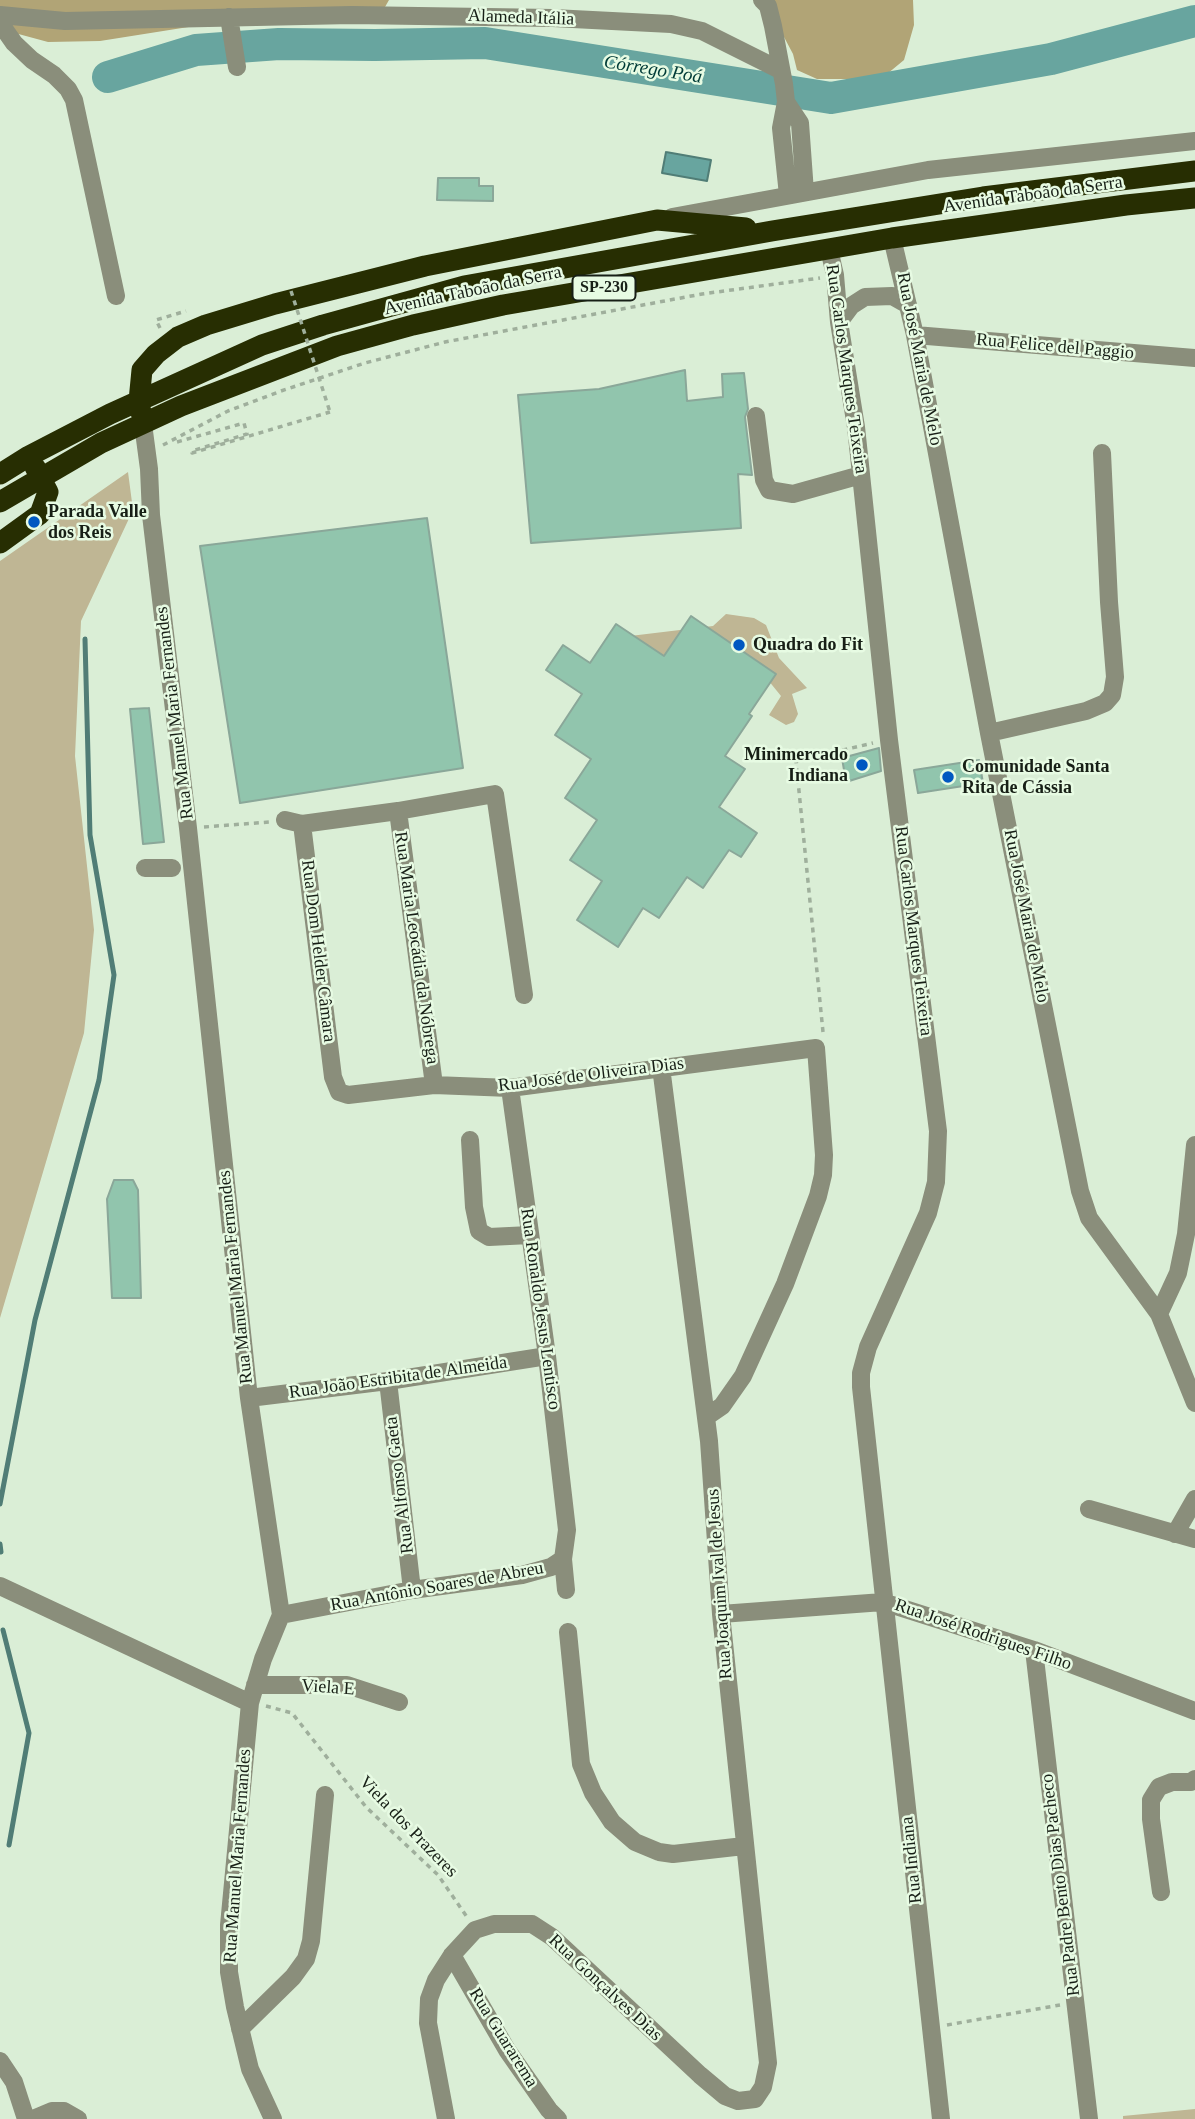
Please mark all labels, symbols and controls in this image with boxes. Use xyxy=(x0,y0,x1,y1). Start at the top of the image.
street label: Alameda Itália xyxy=(467,5,575,31)
water label: Córrego Poá xyxy=(602,51,704,89)
street label: Avenida Taboão da Serra xyxy=(942,172,1124,218)
street label: Avenida Taboão da Serra xyxy=(382,262,564,320)
street label: Rua Carlos Marques Teixeira xyxy=(821,263,871,475)
street label: Rua José Maria de Melo xyxy=(892,271,946,447)
road number: SP-230 xyxy=(572,276,636,300)
street label: Rua Felice del Paggio xyxy=(975,329,1135,365)
place label: Parada Valle dos Reis xyxy=(48,501,147,544)
marker: Parada Valle dos Reis xyxy=(26,514,42,530)
street label: Rua Manuel Maria Fernandes xyxy=(151,605,199,821)
place label: Quadra do Fit xyxy=(753,634,863,656)
marker: Quadra do Fit xyxy=(731,637,747,653)
place label: Minimercado Indiana xyxy=(744,744,848,786)
place label: Comunidade Santa Rita de Cássia xyxy=(962,756,1110,798)
marker: Minimercado Indiana xyxy=(854,757,870,773)
marker: Comunidade Santa Rita de Cássia xyxy=(940,769,956,785)
street label: Rua Carlos Marques Teixeira xyxy=(889,825,937,1037)
street label: Rua José Maria de Melo xyxy=(999,828,1053,1004)
street label: Rua Maria Leocádia da Nóbrega xyxy=(389,830,443,1066)
street label: Rua Dom Helder Câmara xyxy=(296,859,340,1043)
street label: Rua José de Oliveira Dias xyxy=(497,1053,685,1097)
street label: Rua Manuel Maria Fernandes xyxy=(214,1169,258,1385)
street label: Rua Ronaldo Jesus Lentisco xyxy=(515,1207,565,1411)
street label: Rua João Estribita de Almeida xyxy=(288,1352,508,1404)
street label: Rua Alfonso Gaeta xyxy=(381,1415,419,1555)
street label: Rua Joaquim Ival de Jesus xyxy=(703,1488,737,1680)
street label: Rua Antônio Soares de Abreu xyxy=(329,1558,545,1616)
street label: Rua José Rodrigues Filho xyxy=(892,1595,1074,1675)
street label: Viela E xyxy=(301,1675,355,1701)
street label: Rua Manuel Maria Fernandes xyxy=(220,1748,256,1964)
street label: Viela dos Prazeres xyxy=(354,1772,462,1882)
street label: Rua Padre Bento Dias Pacheco xyxy=(1037,1773,1085,1997)
street label: Rua Indiana xyxy=(897,1815,927,1905)
street label: Rua Gonçalves Dias xyxy=(544,1930,666,2046)
street label: Rua Guararema xyxy=(464,1984,542,2092)

